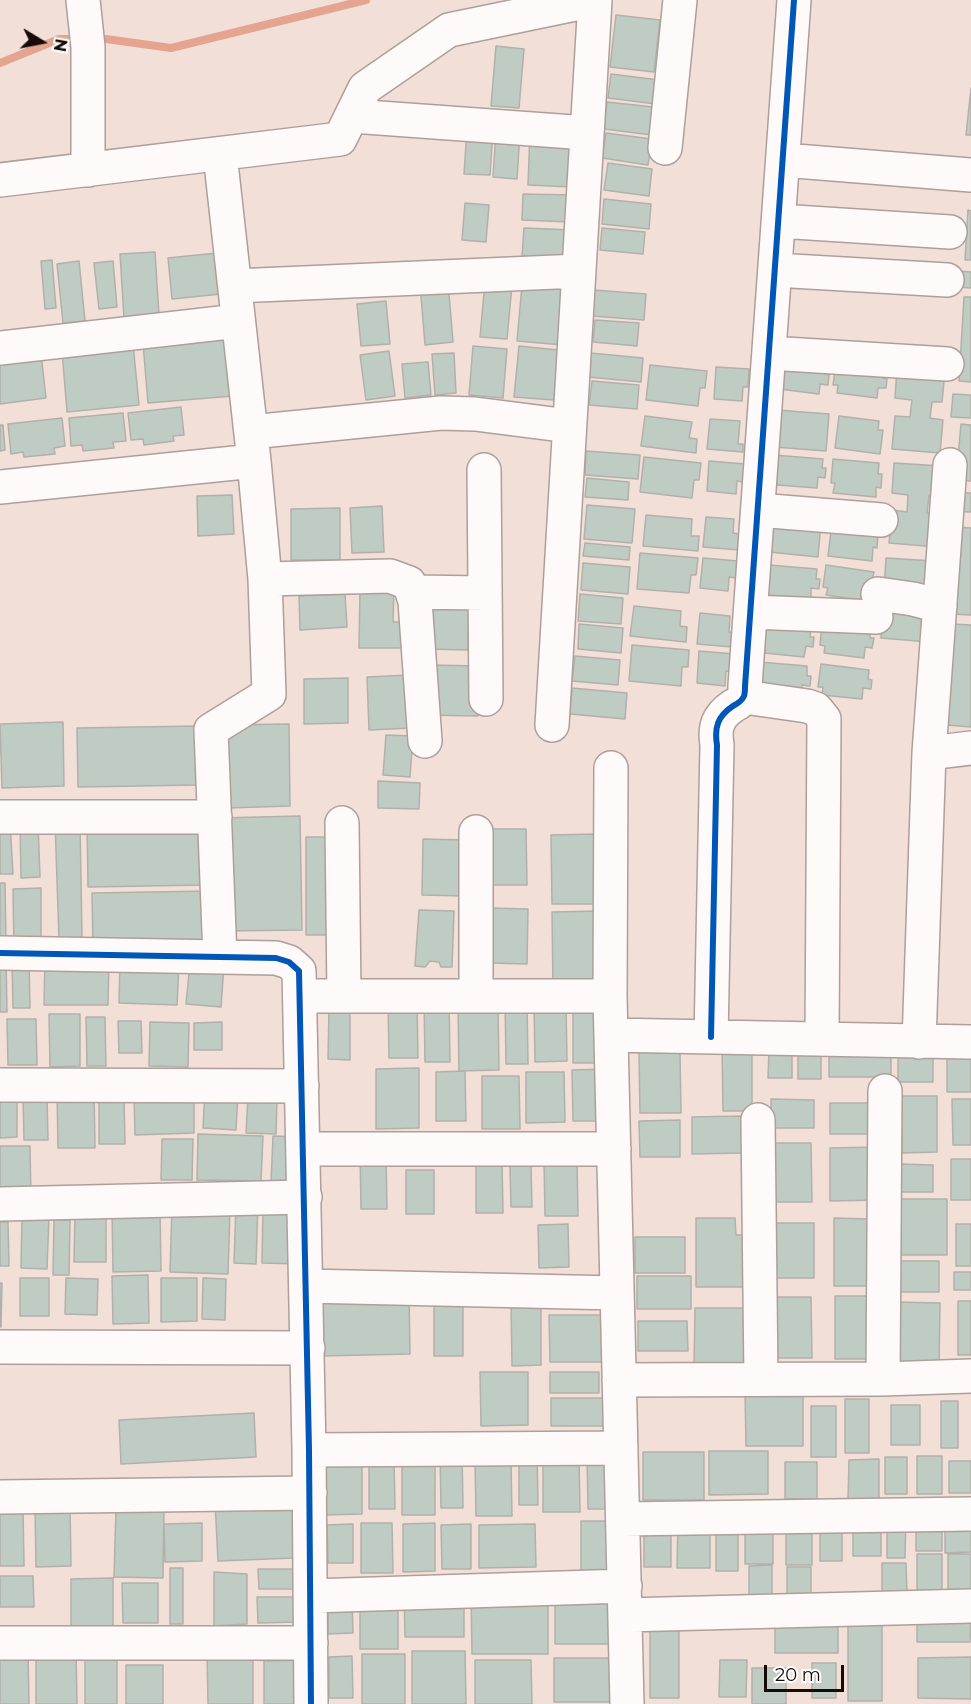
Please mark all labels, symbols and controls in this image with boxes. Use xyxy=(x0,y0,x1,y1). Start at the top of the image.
north arrow xyxy=(12,12,72,72)
text: N xyxy=(50,37,71,53)
scale bar xyxy=(767,1653,846,1691)
text: 20 m xyxy=(775,1664,821,1686)

